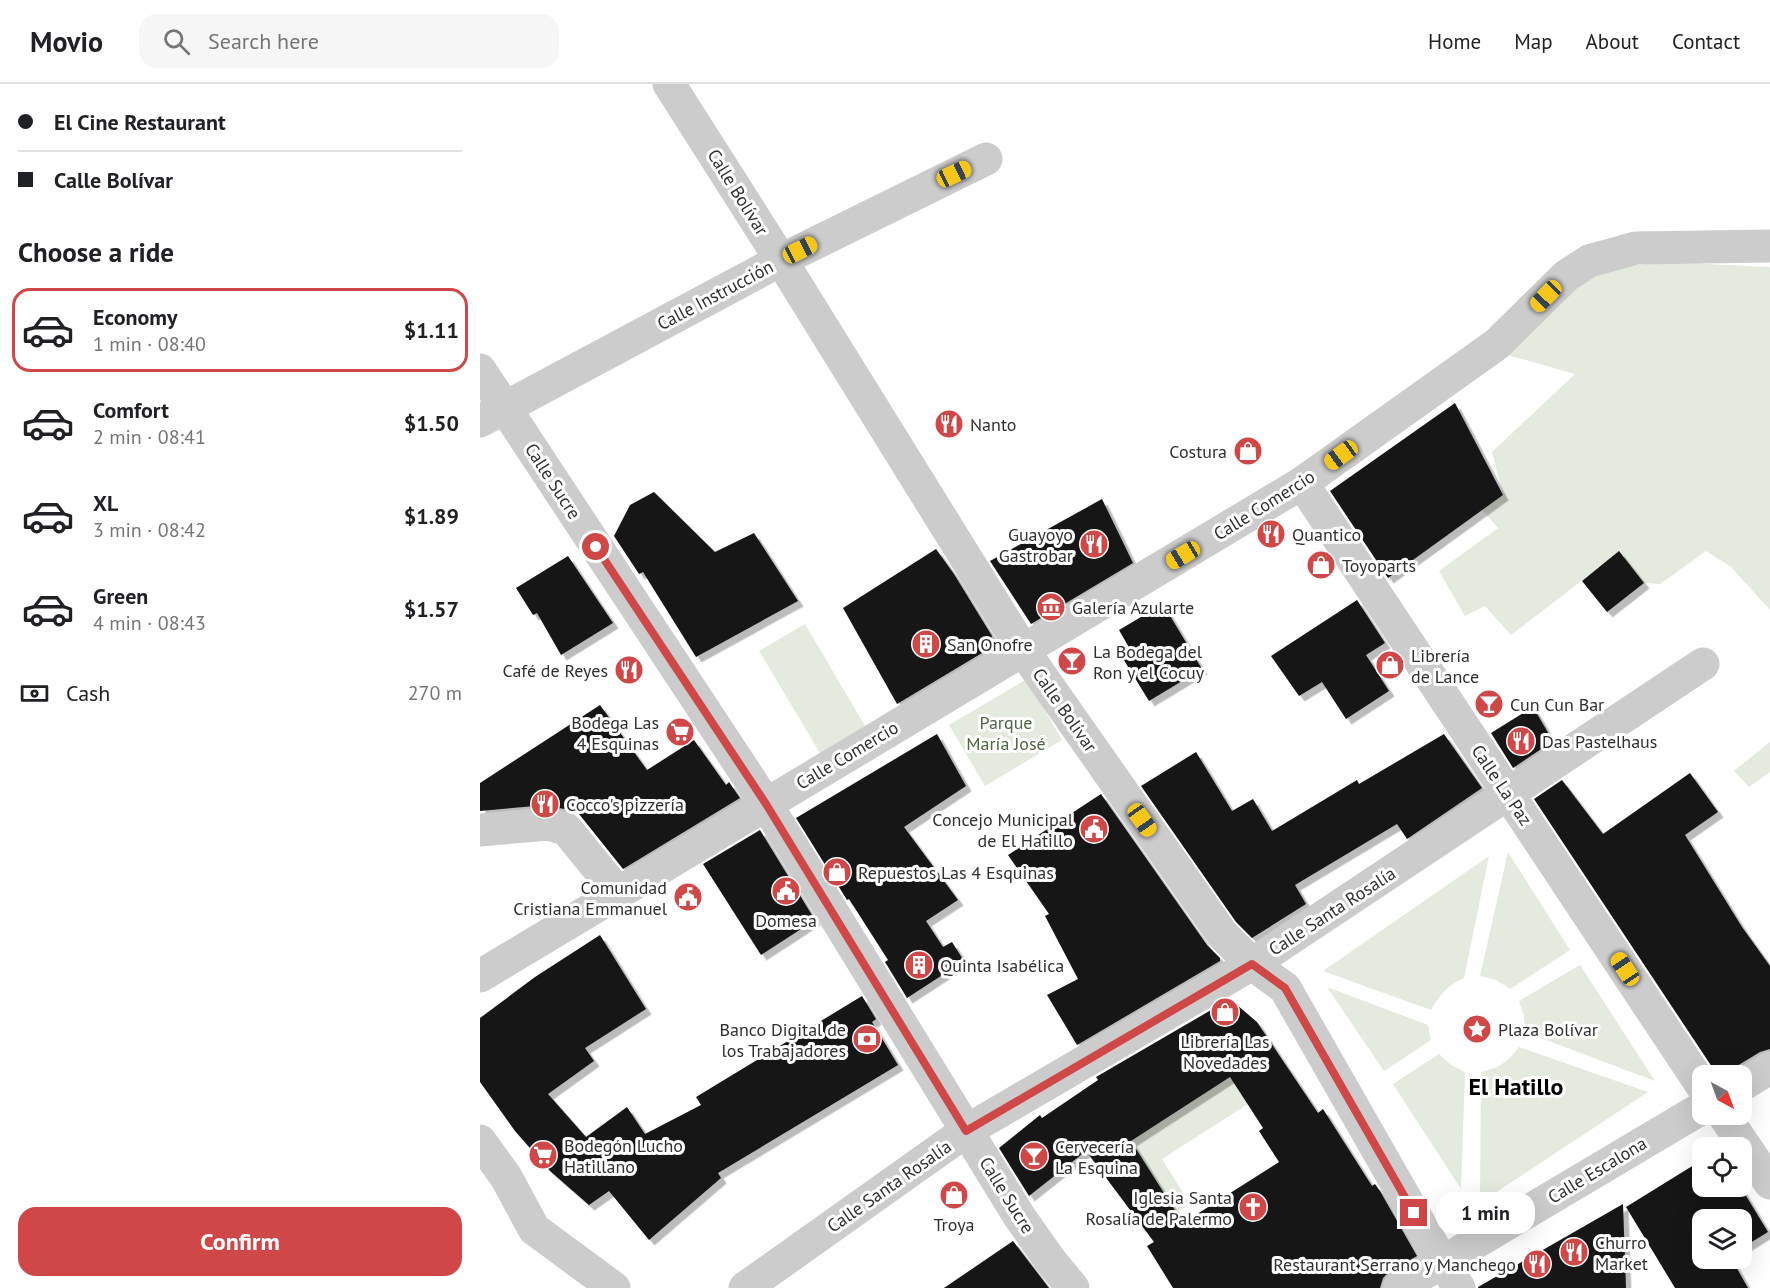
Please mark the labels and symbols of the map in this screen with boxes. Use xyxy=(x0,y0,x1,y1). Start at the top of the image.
street label: Calle Bolívar xyxy=(702,145,774,239)
car xyxy=(934,158,974,190)
car xyxy=(780,234,820,266)
street label: Calle Instrucción xyxy=(653,255,777,335)
car xyxy=(1527,277,1565,315)
restaurant icon: Nanto xyxy=(933,408,965,440)
place label: Nanto xyxy=(970,413,1016,436)
shop icon: Costura xyxy=(1232,435,1264,467)
car xyxy=(1321,437,1361,473)
street label: Calle Sucre xyxy=(520,439,586,523)
place label: Costura xyxy=(1169,440,1227,463)
street label: Calle Comercio xyxy=(1209,465,1319,545)
restaurant icon: Quantico xyxy=(1255,518,1287,550)
place label: Guayoyo Gastrobar xyxy=(999,523,1073,567)
place label: Quantico xyxy=(1292,523,1361,546)
restaurant icon: Guayoyo Gastrobar xyxy=(1078,528,1110,560)
route start xyxy=(582,533,609,560)
car xyxy=(1163,538,1203,572)
shop icon: Toyoparts xyxy=(1305,549,1337,581)
place label: Toyoparts xyxy=(1342,554,1416,577)
museum icon: Galería Azularte xyxy=(1035,591,1067,623)
place label: Galería Azularte xyxy=(1072,596,1194,619)
building icon: San Onofre xyxy=(910,628,942,660)
place label: San Onofre xyxy=(947,633,1033,656)
place label: La Bodega del Ron y el Cocuy xyxy=(1093,640,1205,684)
place label: Librería de Lance xyxy=(1411,644,1479,688)
bar icon: La Bodega del Ron y el Cocuy xyxy=(1056,645,1088,677)
shop icon: Librería de Lance xyxy=(1374,649,1406,681)
restaurant icon: Café de Reyes xyxy=(613,654,645,686)
place label: Café de Reyes xyxy=(502,659,608,682)
street label: Calle Bolívar xyxy=(1028,664,1102,756)
bar icon: Cun Cun Bar xyxy=(1473,688,1505,720)
place label: Cun Cun Bar xyxy=(1510,693,1604,716)
place label: Bodega Las 4 Esquinas xyxy=(571,711,659,755)
park label: Parque María José xyxy=(966,711,1046,755)
street label: Calle Comercio xyxy=(792,715,902,795)
supermarket icon: Bodega Las 4 Esquinas xyxy=(664,716,696,748)
restaurant icon: Das Pastelhaus xyxy=(1505,725,1537,757)
place label: Das Pastelhaus xyxy=(1542,730,1657,753)
street label: Calle La Paz xyxy=(1467,740,1537,830)
restaurant icon: Cocco's pizzería xyxy=(529,788,561,820)
place label: Cocco's pizzería xyxy=(566,793,684,816)
car xyxy=(1124,800,1160,840)
place label: Concejo Municipal de El Hatillo xyxy=(932,808,1074,852)
public building icon: Concejo Municipal de El Hatillo xyxy=(1078,813,1110,845)
shop icon: Repuestos Las 4 Esquinas xyxy=(821,856,853,888)
place label: Repuestos Las 4 Esquinas xyxy=(858,861,1054,884)
street label: Calle Santa Rosalía xyxy=(1264,861,1400,961)
public building icon: Domesa xyxy=(770,875,802,907)
place label: Comunidad Cristiana Emmanuel xyxy=(513,876,668,920)
public building icon: Comunidad Cristiana Emmanuel xyxy=(672,881,704,913)
place label: Domesa xyxy=(755,909,817,932)
building icon: Quinta Isabélica xyxy=(903,949,935,981)
car xyxy=(1607,949,1643,989)
place label: Quinta Isabélica xyxy=(940,954,1064,977)
shop icon: Librería Las Novedades xyxy=(1209,996,1241,1028)
place icon: Plaza Bolívar xyxy=(1461,1013,1493,1045)
place label: Banco Digital de los Trabajadores xyxy=(720,1018,846,1062)
place label: Plaza Bolívar xyxy=(1498,1018,1598,1041)
bank icon: Banco Digital de los Trabajadores xyxy=(851,1023,883,1055)
place label: Librería Las Novedades xyxy=(1180,1030,1270,1074)
north arrow xyxy=(1692,1065,1752,1125)
district label: El Hatillo xyxy=(1468,1071,1564,1102)
street label: Calle Escalona xyxy=(1543,1131,1651,1209)
place label: Bodegón Lucho Hatillano xyxy=(564,1134,683,1178)
street label: Calle Santa Rosalía xyxy=(822,1135,956,1237)
place label: Cervecería La Esquina xyxy=(1055,1135,1138,1179)
supermarket icon: Bodegón Lucho Hatillano xyxy=(527,1139,559,1171)
bar icon: Cervecería La Esquina xyxy=(1018,1140,1050,1172)
street label: Calle Sucre xyxy=(974,1152,1040,1238)
shop icon: Troya xyxy=(938,1179,970,1211)
place label: Iglesia Santa Rosalía de Palermo xyxy=(1085,1186,1232,1230)
church icon: Iglesia Santa Rosalía de Palermo xyxy=(1237,1191,1269,1223)
callout: 1 min xyxy=(1435,1192,1534,1234)
route end xyxy=(1400,1199,1427,1226)
place label: Troya xyxy=(934,1213,974,1236)
place label: Churro Market xyxy=(1595,1231,1648,1275)
restaurant icon: Churro Market xyxy=(1558,1236,1590,1268)
restaurant icon: Restaurant Serrano y Manchego xyxy=(1521,1248,1553,1280)
place label: Restaurant Serrano y Manchego xyxy=(1273,1253,1516,1276)

